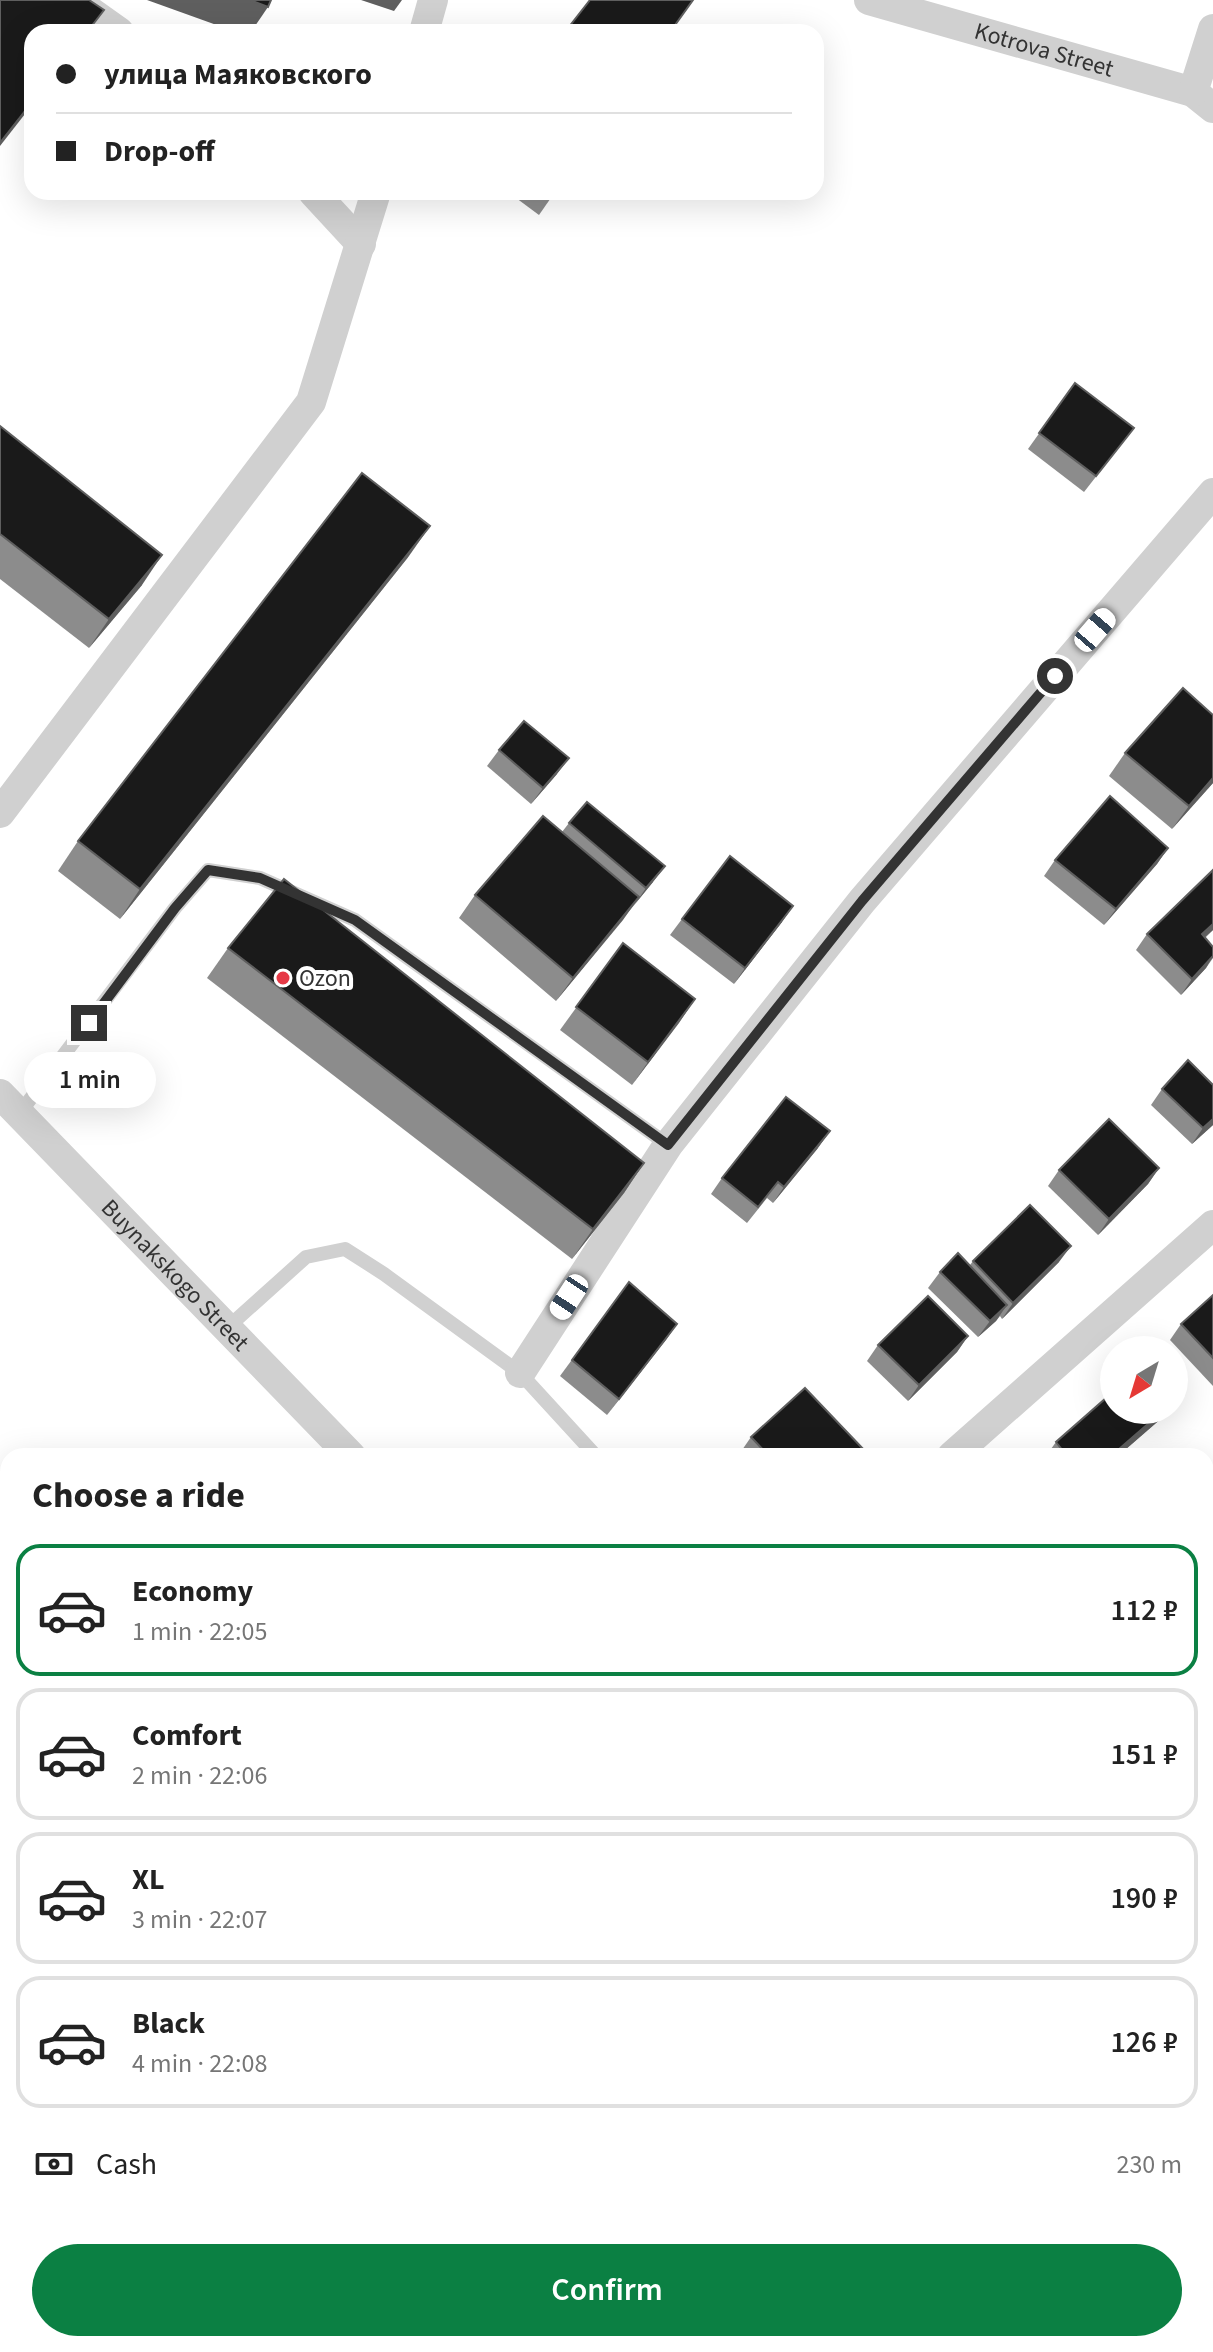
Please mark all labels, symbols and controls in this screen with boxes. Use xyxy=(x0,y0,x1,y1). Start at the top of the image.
street label: Kotrova Street xyxy=(970,13,1118,86)
text: улица Маяковского xyxy=(104,53,372,96)
text: Drop-off xyxy=(104,130,215,173)
car xyxy=(1070,604,1120,656)
route start xyxy=(1037,658,1073,694)
place label: Ozon xyxy=(299,961,351,996)
marker: Ozon xyxy=(274,969,292,987)
route end xyxy=(71,1005,107,1041)
callout: 1 min xyxy=(23,1051,155,1107)
text: 1 min xyxy=(59,1061,121,1098)
street label: Buynakskogo Street xyxy=(93,1191,258,1359)
car xyxy=(546,1270,592,1324)
north arrow xyxy=(1100,1336,1188,1424)
map controls xyxy=(1100,1336,1188,1424)
text: Choose a ride xyxy=(32,1470,245,1521)
text: Economy xyxy=(132,1570,253,1613)
icon: car xyxy=(36,1574,108,1646)
text: 112 ₽ xyxy=(1110,1589,1178,1632)
text: 1 min · 22:05 xyxy=(132,1613,267,1650)
text: Comfort xyxy=(132,1714,242,1757)
icon: car xyxy=(36,1718,108,1790)
text: 151 ₽ xyxy=(1110,1733,1178,1776)
text: 2 min · 22:06 xyxy=(132,1757,267,1794)
text: XL xyxy=(132,1858,165,1901)
icon: car xyxy=(36,1862,108,1934)
text: 190 ₽ xyxy=(1110,1877,1178,1920)
text: 3 min · 22:07 xyxy=(132,1901,267,1938)
text: Black xyxy=(132,2002,205,2045)
icon: car xyxy=(36,2006,108,2078)
text: 126 ₽ xyxy=(1110,2021,1178,2064)
text: 4 min · 22:08 xyxy=(132,2045,267,2082)
icon: cash xyxy=(32,2142,76,2186)
text: Cash xyxy=(96,2143,157,2186)
text: 230 m xyxy=(1116,2146,1182,2183)
button: Confirm xyxy=(32,2244,1182,2336)

